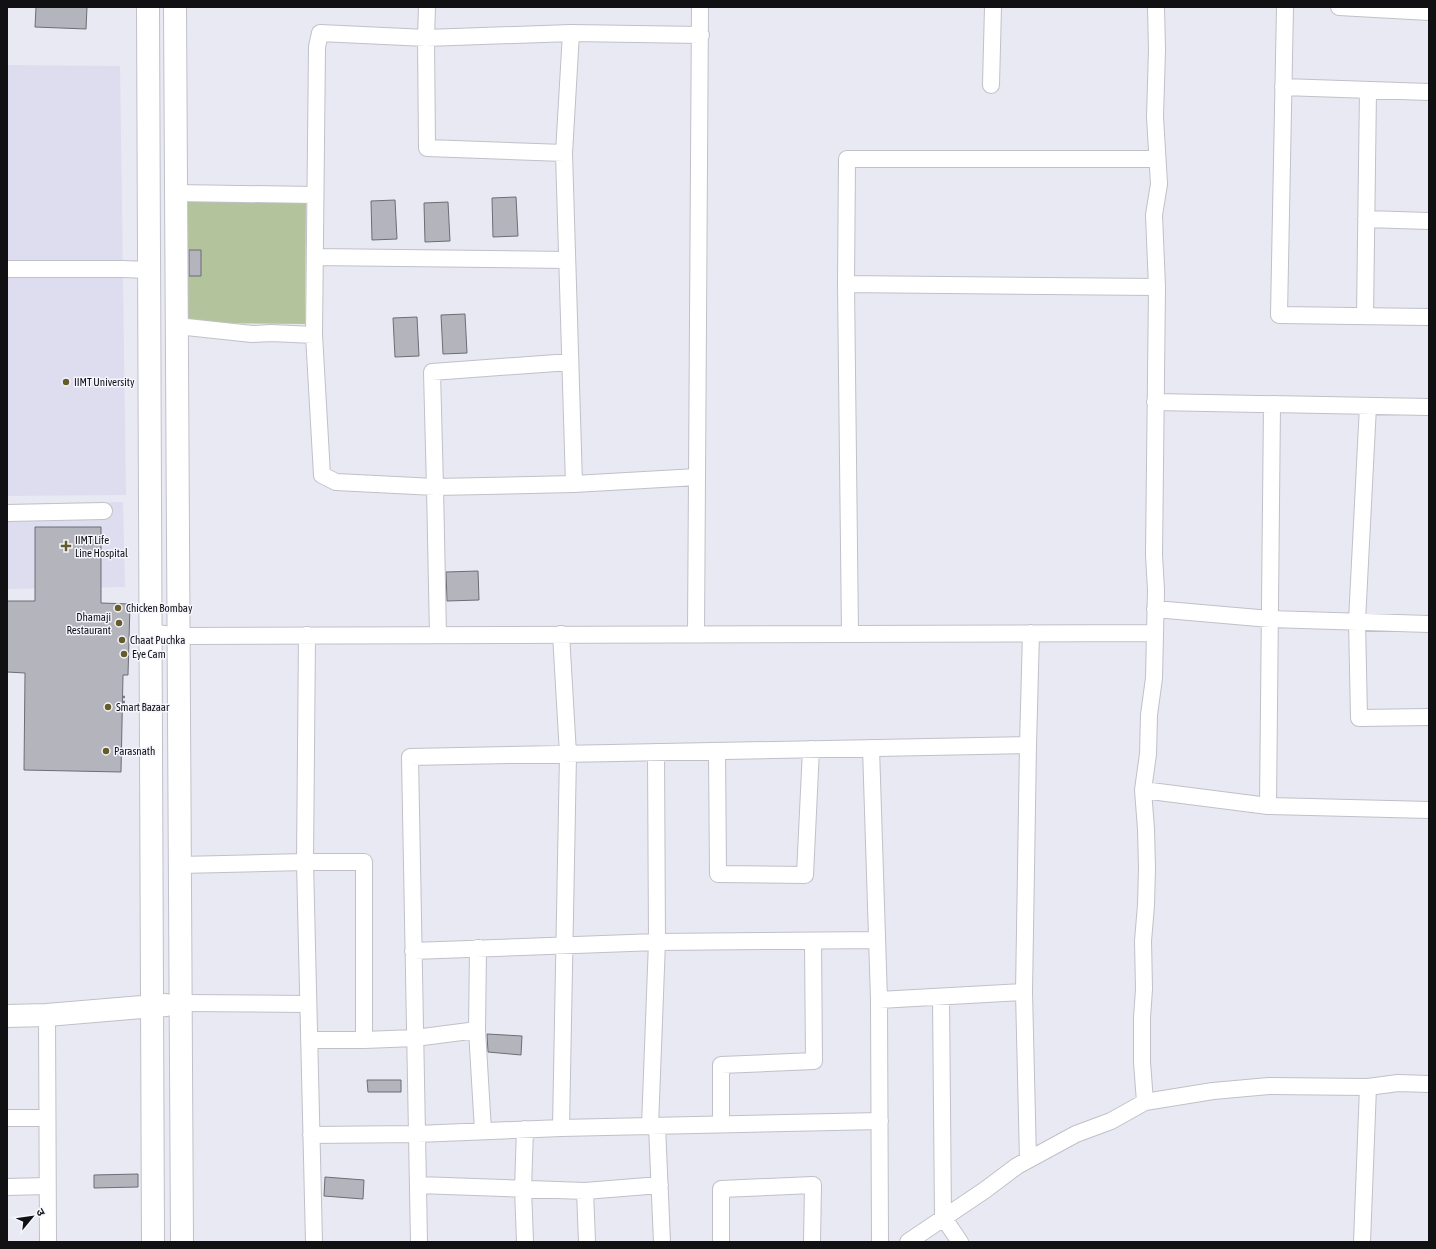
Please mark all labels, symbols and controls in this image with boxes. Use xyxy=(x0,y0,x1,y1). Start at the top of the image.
place label: IIMT University xyxy=(74,376,135,388)
marker: IIMT University xyxy=(61,377,71,387)
place label: IIMT Life Line Hospital xyxy=(75,534,128,559)
marker: IIMT Life Line Hospital xyxy=(60,540,72,552)
place label: Chicken Bombay xyxy=(126,602,193,614)
marker: Chicken Bombay xyxy=(113,603,123,613)
place label: Dhamaji Restaurant xyxy=(66,611,111,636)
marker: Dhamaji Restaurant xyxy=(114,618,124,628)
place label: Chaat Puchka xyxy=(130,634,185,646)
marker: Chaat Puchka xyxy=(117,635,127,645)
place label: Eye Cam xyxy=(132,648,166,660)
marker: Eye Cam xyxy=(119,649,129,659)
place label: Smart Bazaar xyxy=(116,701,170,713)
marker: Smart Bazaar xyxy=(103,702,113,712)
place label: Parasnath xyxy=(114,745,155,757)
marker: Parasnath xyxy=(101,746,111,756)
north arrow xyxy=(12,1197,52,1237)
text: उ xyxy=(34,1206,48,1218)

